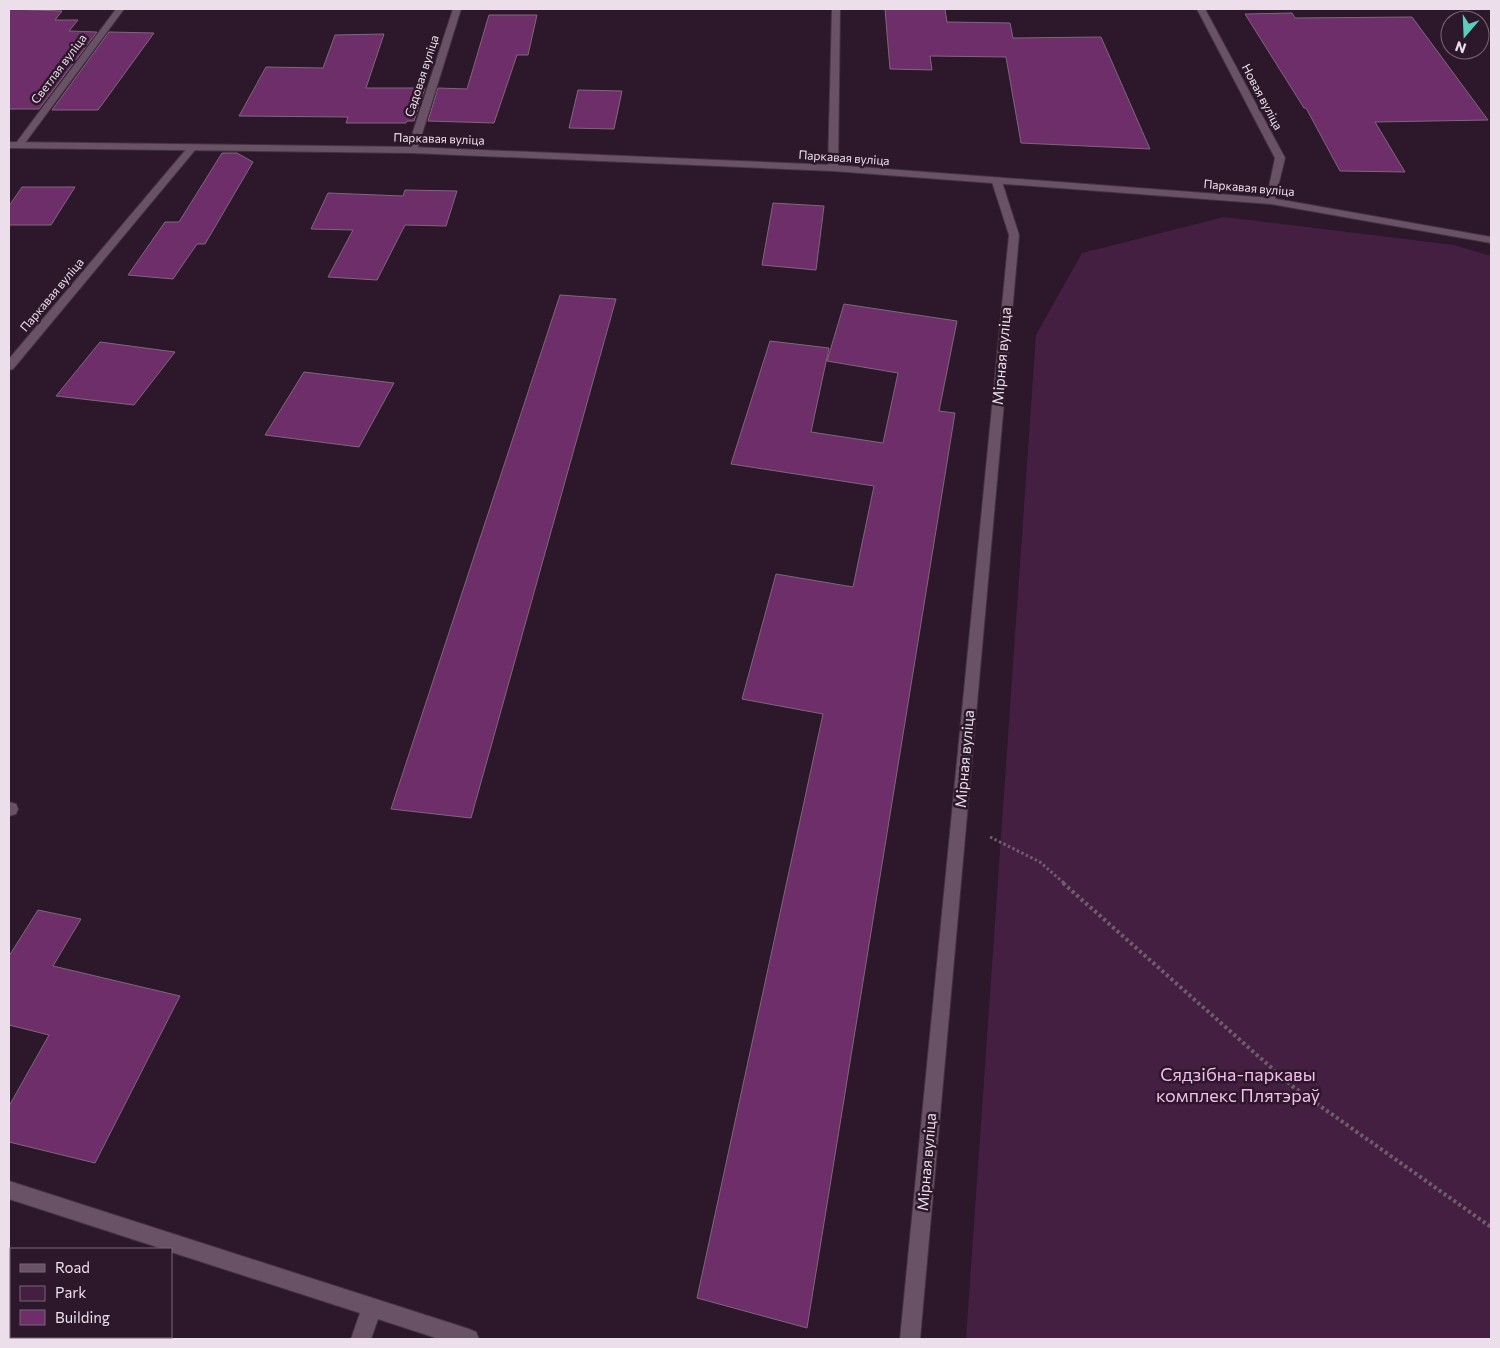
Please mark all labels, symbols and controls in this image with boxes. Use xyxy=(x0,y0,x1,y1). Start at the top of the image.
north arrow xyxy=(1440,10,1490,60)
street label: Светлая вуліца xyxy=(28,31,89,106)
street label: Садовая вуліца xyxy=(401,33,441,118)
text: N xyxy=(1453,38,1468,58)
street label: Новая вуліца xyxy=(1240,61,1286,132)
street label: Паркавая вуліца xyxy=(393,129,485,147)
street label: Паркавая вуліца xyxy=(798,147,890,167)
street label: Паркавая вуліца xyxy=(1203,176,1295,198)
street label: Паркавая вуліца xyxy=(16,255,86,334)
street label: Мірная вуліца xyxy=(988,306,1014,406)
street label: Мірная вуліца xyxy=(951,709,977,809)
park label: Сядзібна-паркавы комплекс Плятэраў xyxy=(1156,1063,1320,1106)
street label: Мірная вуліца xyxy=(913,1112,939,1212)
legend xyxy=(10,1248,172,1338)
text: Road xyxy=(55,1258,90,1276)
text: Park xyxy=(55,1283,86,1301)
text: Building xyxy=(55,1308,110,1326)

